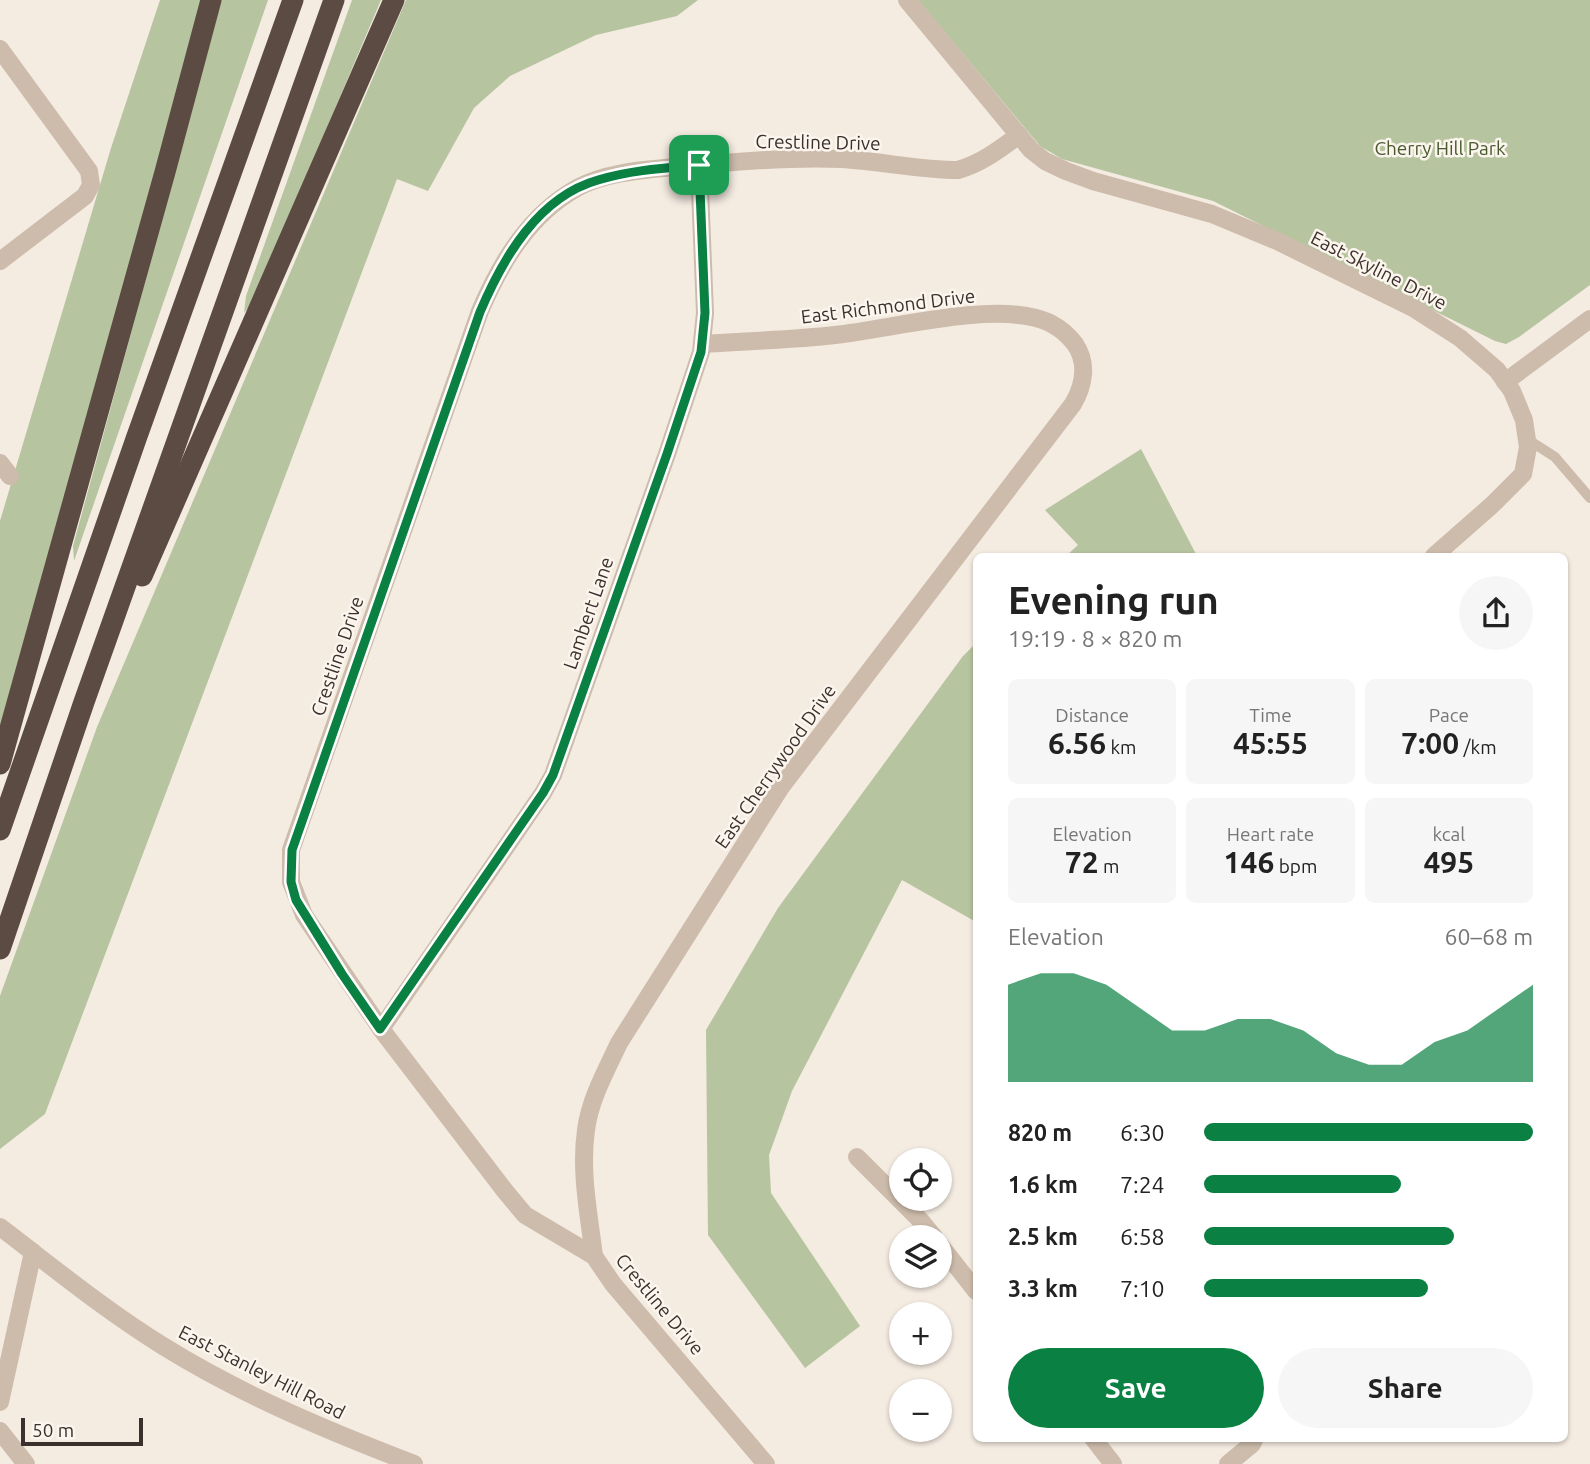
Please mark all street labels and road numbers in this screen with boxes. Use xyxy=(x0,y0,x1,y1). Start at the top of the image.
street label: Crestline Drive xyxy=(755,130,881,154)
street label: East Skyline Drive xyxy=(1307,226,1451,314)
street label: East Richmond Drive xyxy=(800,284,976,328)
street label: Lambert Lane xyxy=(559,554,617,672)
street label: Crestline Drive xyxy=(306,593,368,719)
street label: East Cherrywood Drive xyxy=(710,680,840,852)
street label: Crestline Drive xyxy=(611,1249,709,1359)
street label: East Stanley Hill Road xyxy=(175,1321,349,1423)

